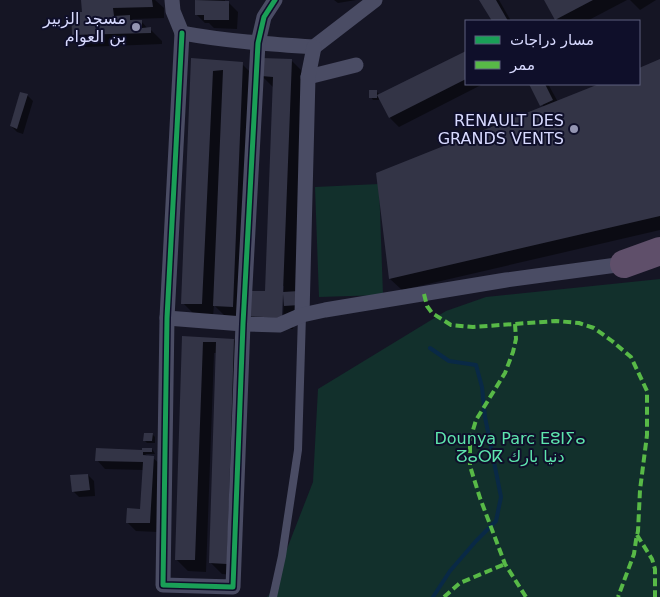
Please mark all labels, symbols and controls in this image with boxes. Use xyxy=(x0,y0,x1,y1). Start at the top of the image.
place label: مسجد الزبير بن العوام xyxy=(42,9,126,47)
legend xyxy=(465,20,640,85)
marker: مسجد الزبير بن العوام xyxy=(130,21,142,33)
text: مسار دراجات xyxy=(510,31,594,49)
text: ممر xyxy=(509,56,535,74)
place label: RENAULT DES GRANDS VENTS xyxy=(438,111,564,148)
marker: RENAULT DES GRANDS VENTS xyxy=(568,123,580,135)
park label: Dounya Parc ⴹⵓⵏⵢⴰ ⵒⴰⵔⴽ دنيا بارك xyxy=(435,429,586,467)

